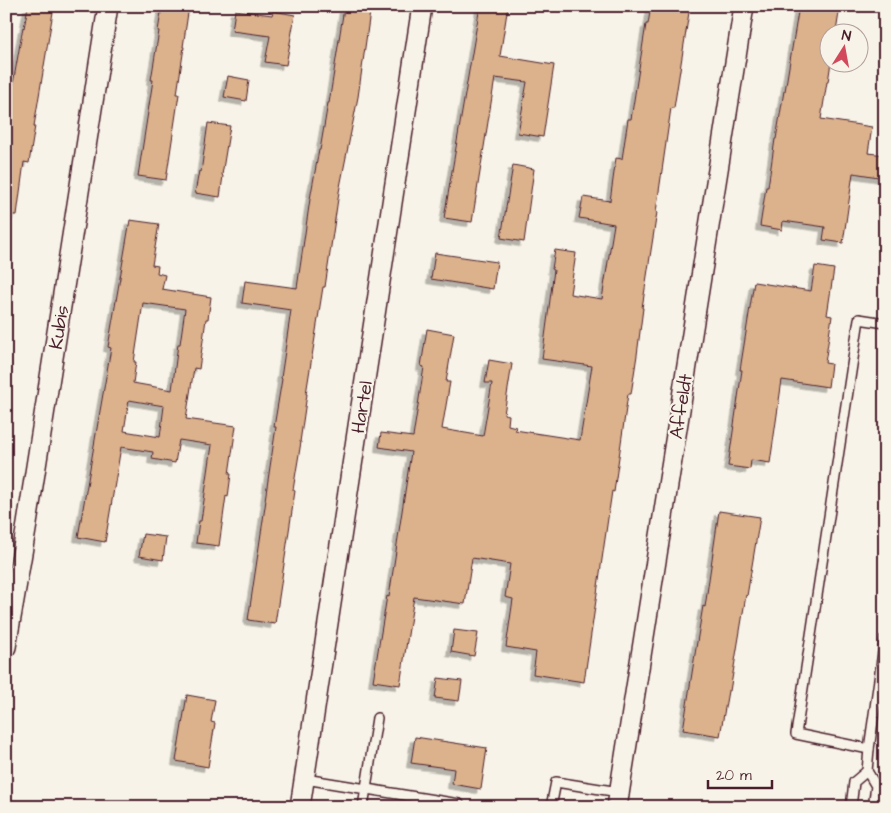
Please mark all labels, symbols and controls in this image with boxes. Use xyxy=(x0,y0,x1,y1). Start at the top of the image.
north arrow xyxy=(818,22,868,72)
text: N xyxy=(840,26,853,47)
street label: Kubis xyxy=(43,303,76,351)
street label: Affeldt xyxy=(663,372,700,441)
street label: Hartel xyxy=(345,379,380,435)
scale bar xyxy=(708,758,772,790)
text: 20 m xyxy=(716,765,752,786)

